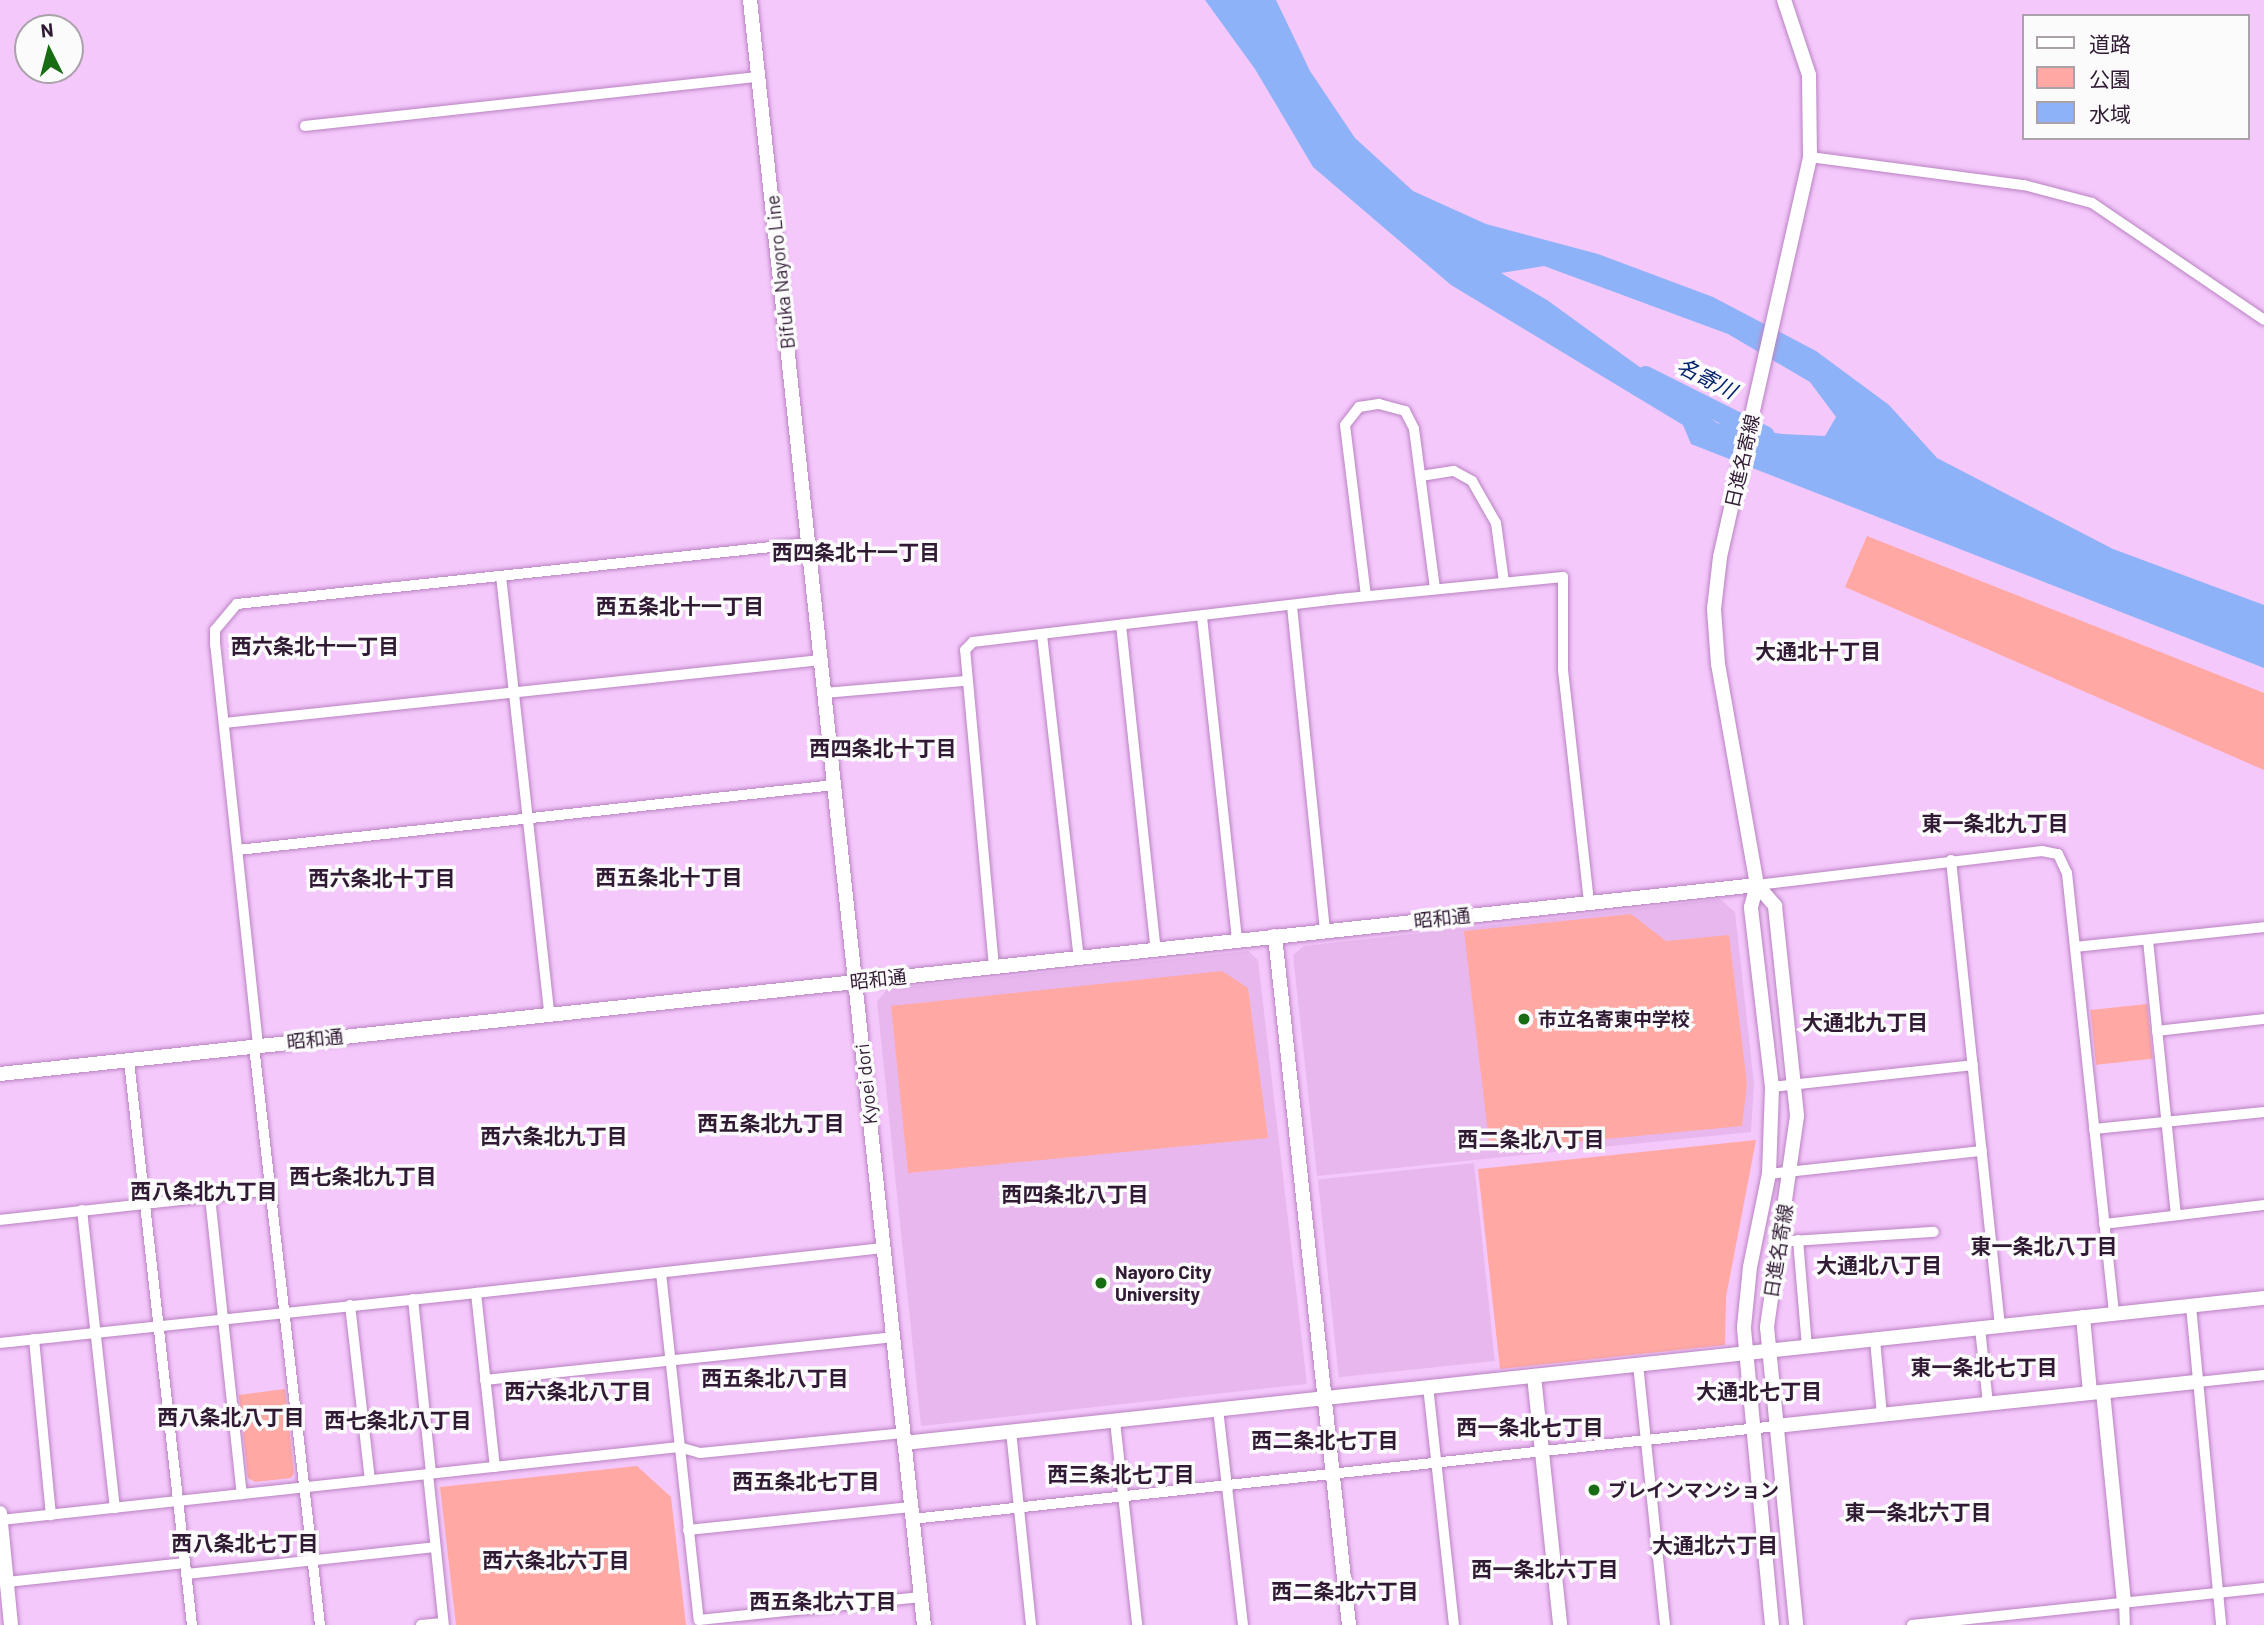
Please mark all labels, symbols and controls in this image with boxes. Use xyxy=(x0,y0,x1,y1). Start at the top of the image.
north arrow xyxy=(14,14,84,84)
legend xyxy=(2022,14,2250,140)
text: N xyxy=(39,18,54,42)
text: 道路 xyxy=(2089,31,2131,56)
text: 公園 xyxy=(2089,66,2131,91)
text: 水域 xyxy=(2089,101,2131,126)
street label: Bifuka Nayoro Line xyxy=(761,194,799,350)
water label: 名寄川 xyxy=(1673,352,1741,404)
street label: 日進名寄線 xyxy=(1720,412,1764,510)
district label: 西四条北十一丁目 xyxy=(772,539,940,565)
district label: 西五条北十一丁目 xyxy=(596,593,764,619)
district label: 西六条北十一丁目 xyxy=(231,633,399,659)
district label: 大通北十丁目 xyxy=(1755,638,1881,664)
district label: 西四条北十丁目 xyxy=(810,735,956,761)
district label: 東一条北九丁目 xyxy=(1922,810,2068,836)
district label: 西五条北十丁目 xyxy=(596,864,742,890)
district label: 西六条北十丁目 xyxy=(309,865,455,891)
street label: 昭和通 xyxy=(1412,904,1472,932)
street label: 昭和通 xyxy=(848,965,908,993)
place label: 市立名寄東中学校 xyxy=(1538,1008,1690,1030)
district label: 大通北九丁目 xyxy=(1802,1009,1928,1035)
marker: 市立名寄東中学校 xyxy=(1516,1011,1532,1027)
street label: 昭和通 xyxy=(285,1025,345,1053)
street label: Kyoei dori xyxy=(850,1042,882,1126)
district label: 西五条北九丁目 xyxy=(698,1110,844,1136)
district label: 西六条北九丁目 xyxy=(481,1123,627,1149)
district label: 西二条北八丁目 xyxy=(1458,1126,1604,1152)
district label: 西七条北九丁目 xyxy=(290,1163,436,1189)
district label: 西八条北九丁目 xyxy=(131,1178,277,1204)
district label: 西四条北八丁目 xyxy=(1002,1181,1148,1207)
street label: 日進名寄線 xyxy=(1759,1202,1797,1300)
district label: 東一条北八丁目 xyxy=(1971,1233,2117,1259)
district label: 大通北八丁目 xyxy=(1816,1252,1942,1278)
place label: Nayoro City University xyxy=(1115,1261,1212,1305)
marker: Nayoro City University xyxy=(1093,1275,1109,1291)
district label: 東一条北七丁目 xyxy=(1911,1354,2057,1380)
district label: 西五条北八丁目 xyxy=(702,1365,848,1391)
district label: 西六条北八丁目 xyxy=(505,1378,651,1404)
district label: 大通北七丁目 xyxy=(1696,1378,1822,1404)
district label: 西八条北八丁目 xyxy=(158,1404,304,1430)
district label: 西七条北八丁目 xyxy=(325,1407,471,1433)
district label: 西一条北七丁目 xyxy=(1457,1414,1603,1440)
district label: 西二条北七丁目 xyxy=(1252,1427,1398,1453)
district label: 西三条北七丁目 xyxy=(1048,1461,1194,1487)
district label: 西五条北七丁目 xyxy=(733,1468,879,1494)
place label: ブレインマンション xyxy=(1608,1479,1779,1501)
marker: ブレインマンション xyxy=(1586,1482,1602,1498)
district label: 東一条北六丁目 xyxy=(1845,1499,1991,1525)
district label: 西八条北七丁目 xyxy=(172,1530,318,1556)
district label: 大通北六丁目 xyxy=(1652,1532,1778,1558)
district label: 西六条北六丁目 xyxy=(483,1547,629,1573)
district label: 西一条北六丁目 xyxy=(1472,1556,1618,1582)
district label: 西二条北六丁目 xyxy=(1272,1578,1418,1604)
district label: 西五条北六丁目 xyxy=(750,1588,896,1614)

